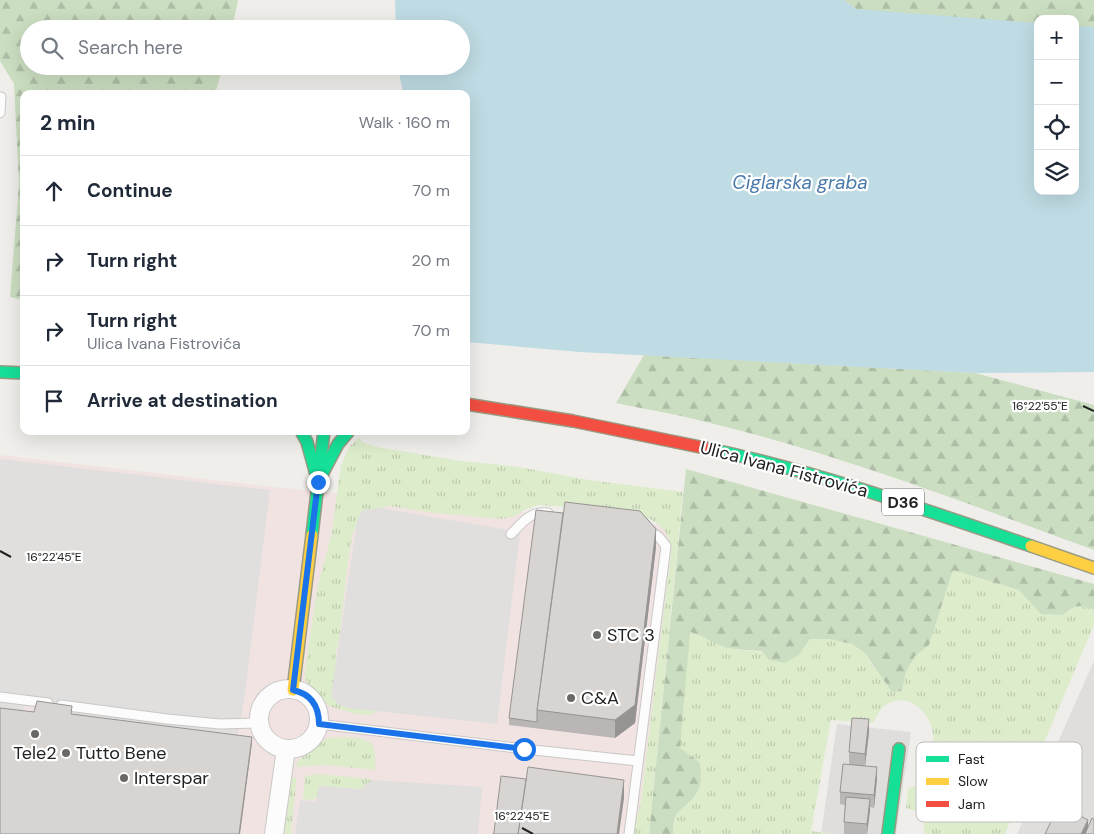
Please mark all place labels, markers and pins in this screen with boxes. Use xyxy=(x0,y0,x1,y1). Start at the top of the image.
place label: STC 3 xyxy=(607,623,655,647)
marker: STC 3 xyxy=(591,629,603,641)
place label: C&A xyxy=(581,686,619,710)
marker: C&A xyxy=(565,692,577,704)
marker: Tele2 xyxy=(29,728,41,740)
place label: Tele2 xyxy=(13,741,57,765)
place label: Tutto Bene xyxy=(76,741,166,765)
marker: Tutto Bene xyxy=(60,747,72,759)
place label: Interspar xyxy=(134,766,209,790)
marker: Interspar xyxy=(118,772,130,784)

